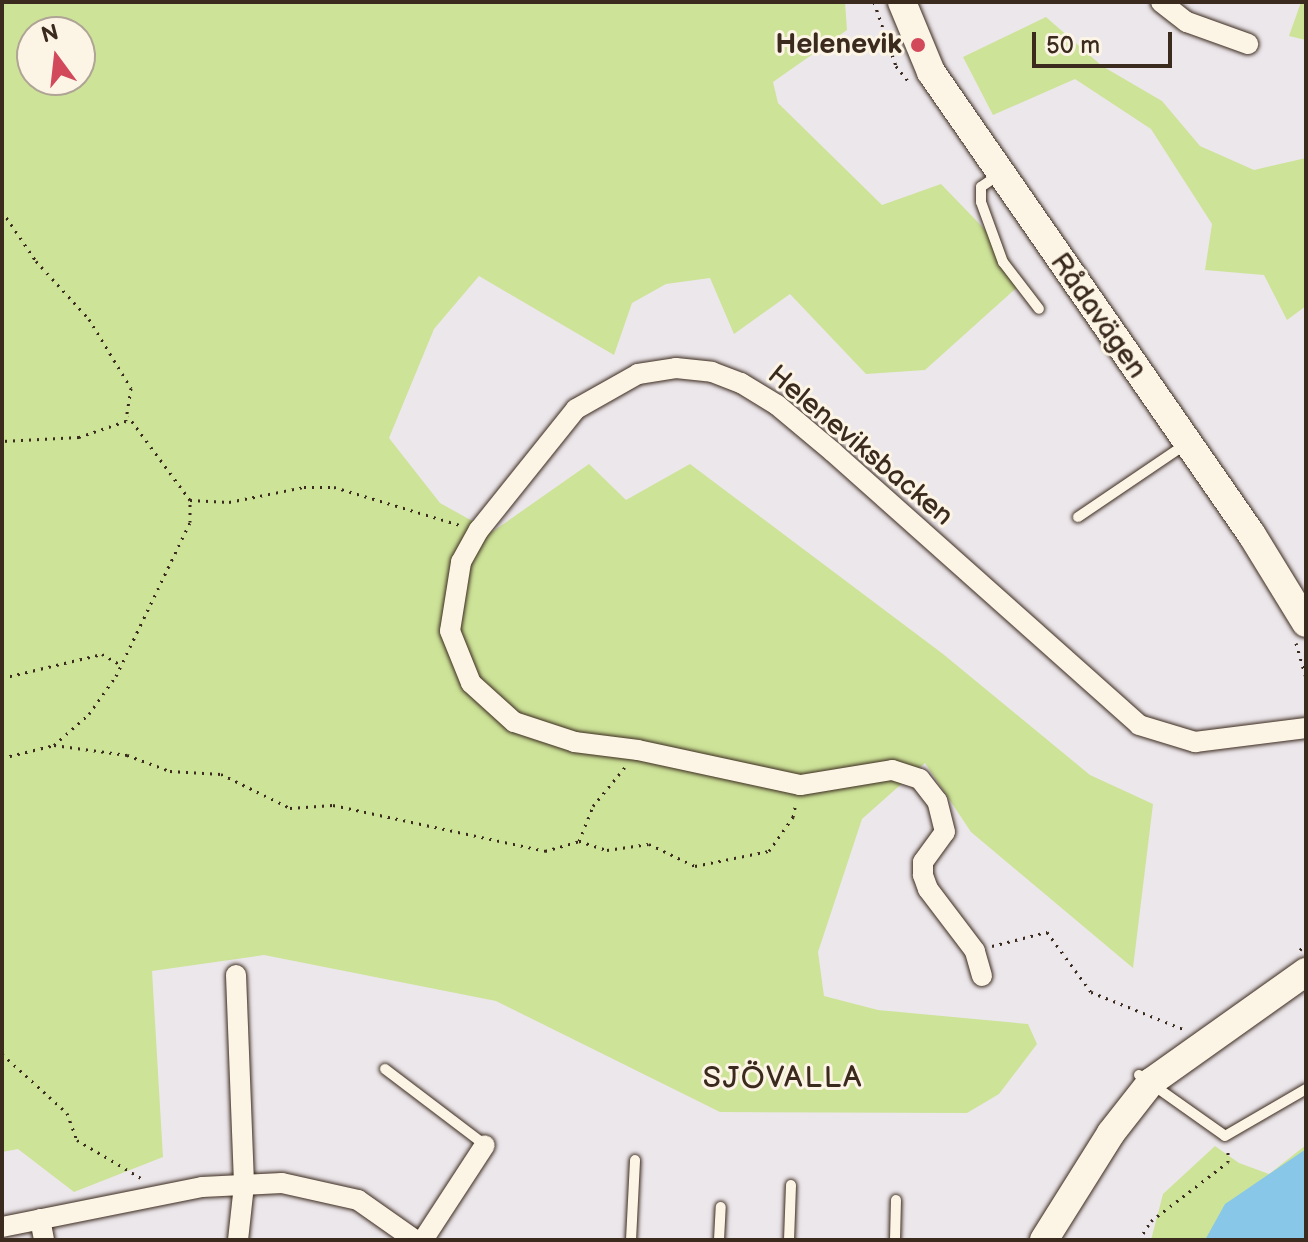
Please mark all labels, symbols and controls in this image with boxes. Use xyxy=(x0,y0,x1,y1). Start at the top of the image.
north arrow xyxy=(16,16,96,96)
scale bar xyxy=(1036,16,1176,66)
text: N xyxy=(39,19,62,49)
place label: Helenevik xyxy=(775,28,902,62)
text: 50 m xyxy=(1046,31,1100,60)
marker: Helenevik xyxy=(909,36,927,54)
street label: Rådavägen xyxy=(1043,247,1153,385)
street label: Heleneviksbacken xyxy=(760,359,960,533)
district label: SJÖVALLA xyxy=(703,1060,863,1096)

